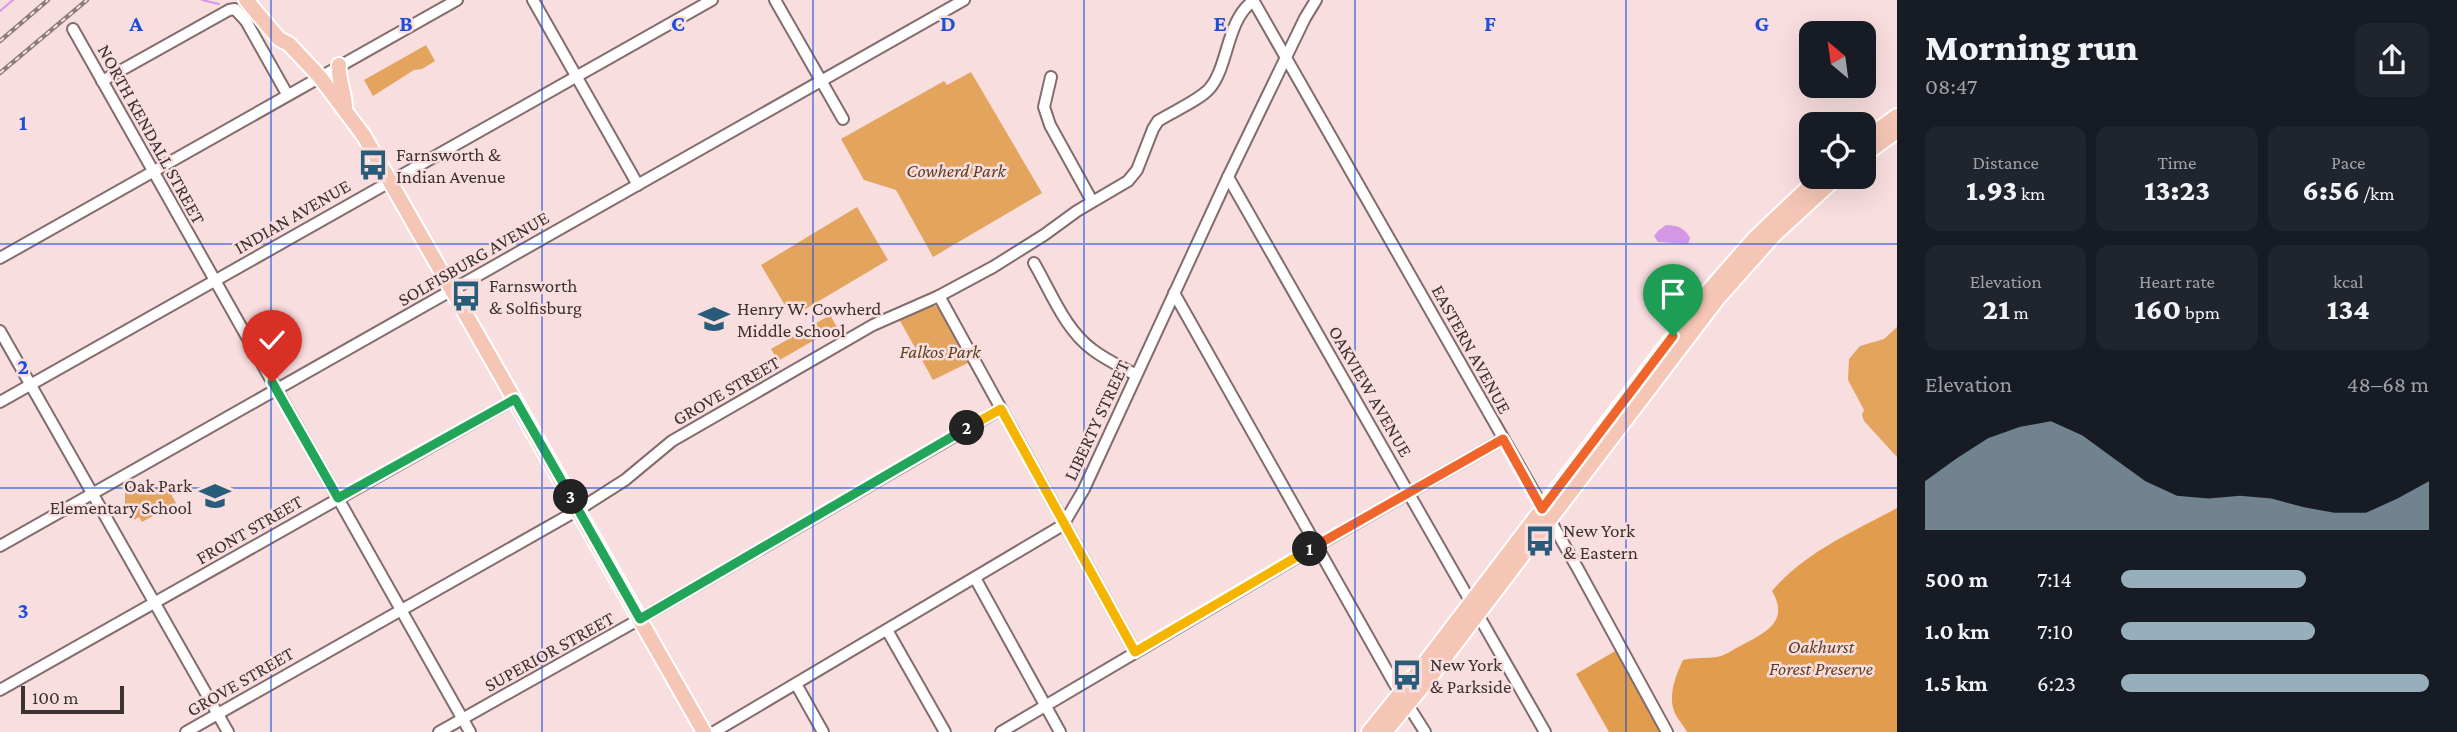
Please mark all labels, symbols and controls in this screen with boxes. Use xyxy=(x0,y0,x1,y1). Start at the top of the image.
text: A xyxy=(128,10,143,36)
text: B xyxy=(399,10,413,36)
text: C xyxy=(671,10,685,36)
text: D xyxy=(940,10,956,36)
text: E xyxy=(1213,10,1227,36)
text: F xyxy=(1484,10,1496,36)
text: G xyxy=(1755,10,1770,36)
north arrow xyxy=(1799,21,1876,98)
map controls xyxy=(1799,21,1876,189)
button: share xyxy=(2355,23,2429,97)
text: Morning run xyxy=(1925,26,2138,68)
street label: NORTH KENDALL STREET xyxy=(93,41,210,228)
text: 08:47 xyxy=(1925,73,1977,99)
text: 1 xyxy=(19,109,28,135)
button: locate xyxy=(1799,112,1876,189)
place label: Farnsworth & Indian Avenue xyxy=(396,144,505,187)
bus stop icon: Farnsworth & Indian Avenue xyxy=(356,148,390,182)
text: Distance xyxy=(1972,152,2039,173)
text: Time xyxy=(2158,152,2196,173)
text: Pace xyxy=(2331,152,2365,173)
park label: Cowherd Park xyxy=(906,160,1006,181)
text: 1.93 xyxy=(1966,173,2017,206)
text: 13:23 xyxy=(2144,173,2210,206)
text: 6:56 xyxy=(2302,173,2360,206)
street label: INDIAN AVENUE xyxy=(231,175,354,258)
text: km xyxy=(2017,183,2045,204)
text: /km xyxy=(2360,183,2394,204)
street label: SOLFISBURG AVENUE xyxy=(394,207,552,310)
pin xyxy=(1643,264,1703,336)
text: Elevation xyxy=(1970,271,2042,292)
text: Heart rate xyxy=(2139,271,2215,292)
text: kcal xyxy=(2333,271,2364,292)
place label: Farnsworth & Solfisburg xyxy=(489,275,582,318)
icon: arrive xyxy=(1654,275,1692,313)
bus stop icon: Farnsworth & Solfisburg xyxy=(449,279,483,313)
street label: EASTERN AVENUE xyxy=(1428,281,1516,417)
text: 21 xyxy=(1983,292,2010,325)
text: 160 xyxy=(2134,292,2181,325)
text: 134 xyxy=(2327,292,2370,325)
place label: Henry W. Cowherd Middle School xyxy=(737,298,881,341)
school or university icon: Henry W. Cowherd Middle School xyxy=(697,302,731,336)
text: m xyxy=(2010,302,2029,323)
text: bpm xyxy=(2181,302,2220,323)
pin xyxy=(242,310,302,382)
icon: check xyxy=(253,321,291,359)
street label: OAKVIEW AVENUE xyxy=(1325,322,1417,461)
park label: Falkos Park xyxy=(899,341,981,362)
street label: GROVE STREET xyxy=(669,351,784,430)
text: 2 xyxy=(17,353,29,379)
street label: LIBERTY STREET xyxy=(1059,356,1134,484)
text: Elevation xyxy=(1925,371,2012,397)
text: 48–68 m xyxy=(2347,371,2429,397)
pin: 2 xyxy=(950,410,984,446)
text: 2 xyxy=(962,417,971,438)
place label: Oak Park Elementary School xyxy=(50,475,193,518)
school or university icon: Oak Park Elementary School xyxy=(198,479,232,513)
pin: 3 xyxy=(554,480,588,514)
text: 3 xyxy=(566,486,575,507)
street label: FRONT STREET xyxy=(192,490,307,568)
place label: New York & Eastern xyxy=(1563,520,1638,563)
bus stop icon: New York & Eastern xyxy=(1523,524,1557,558)
pin: 1 xyxy=(1292,532,1328,566)
text: 1 xyxy=(1306,538,1313,559)
text: 500 m xyxy=(1925,566,1988,592)
text: 7:14 xyxy=(2037,566,2072,592)
text: 3 xyxy=(17,597,29,623)
street label: SUPERIOR STREET xyxy=(481,607,618,696)
text: 1.0 km xyxy=(1925,618,1990,644)
text: 7:10 xyxy=(2037,618,2073,644)
park label: Oakhurst Forest Preserve xyxy=(1769,636,1873,679)
street label: GROVE STREET xyxy=(183,642,298,721)
place label: New York & Parkside xyxy=(1430,654,1511,697)
bus stop icon: New York & Parkside xyxy=(1390,658,1424,692)
text: 1.5 km xyxy=(1925,670,1988,696)
text: 6:23 xyxy=(2037,670,2076,696)
scale bar xyxy=(21,683,124,715)
text: 100 m xyxy=(32,687,79,708)

